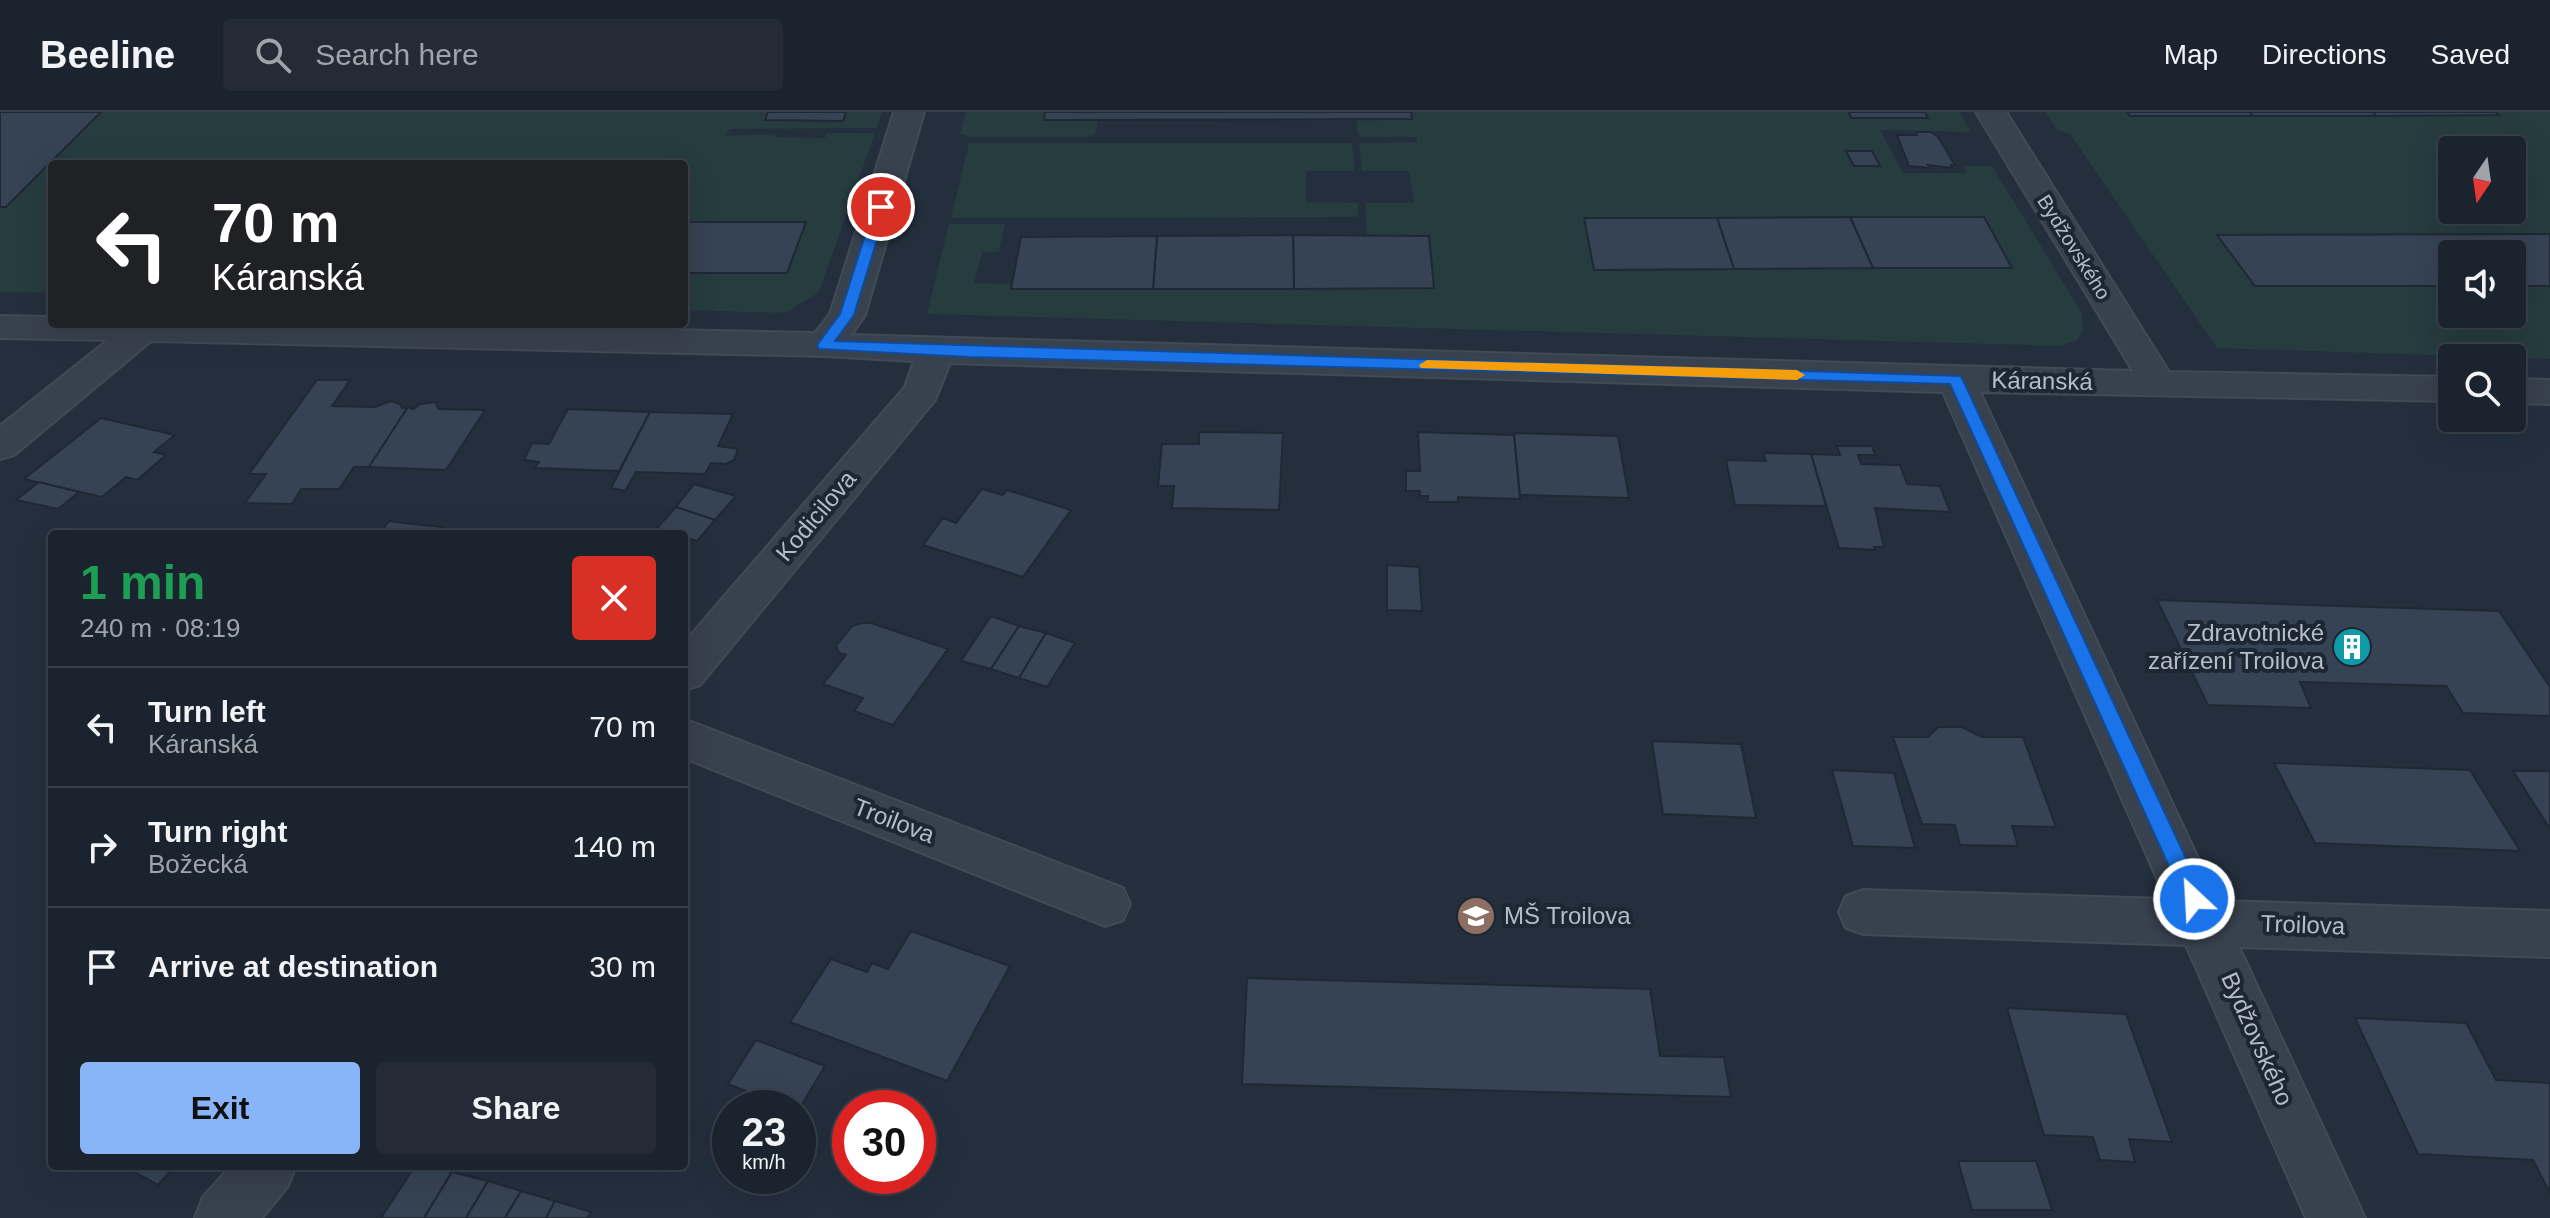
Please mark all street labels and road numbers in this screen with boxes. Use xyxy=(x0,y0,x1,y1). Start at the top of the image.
street label: Bydžovského xyxy=(2033,191,2115,303)
street label: Káranská xyxy=(1991,366,2094,395)
street label: Kodicilova xyxy=(770,465,862,566)
street label: Troilova xyxy=(850,793,939,849)
street label: Troilova xyxy=(2260,910,2346,939)
street label: Bydžovského xyxy=(2216,968,2299,1109)

